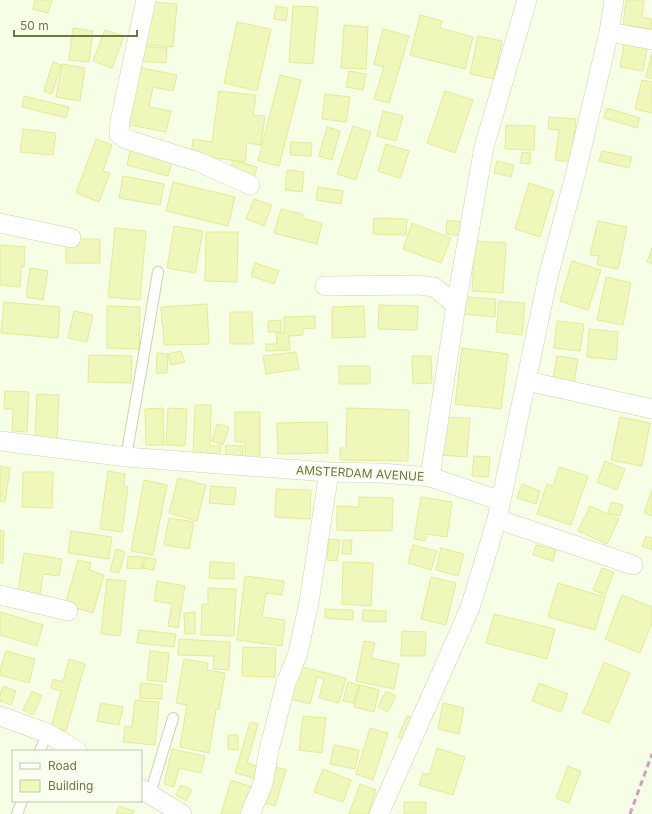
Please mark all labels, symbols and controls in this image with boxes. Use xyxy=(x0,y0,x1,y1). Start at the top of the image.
scale bar xyxy=(14,12,137,38)
text: 50 m xyxy=(20,18,49,33)
street label: AMSTERDAM AVENUE xyxy=(296,462,424,484)
legend xyxy=(12,750,142,802)
text: Road xyxy=(48,758,77,773)
text: Building xyxy=(48,778,93,793)

